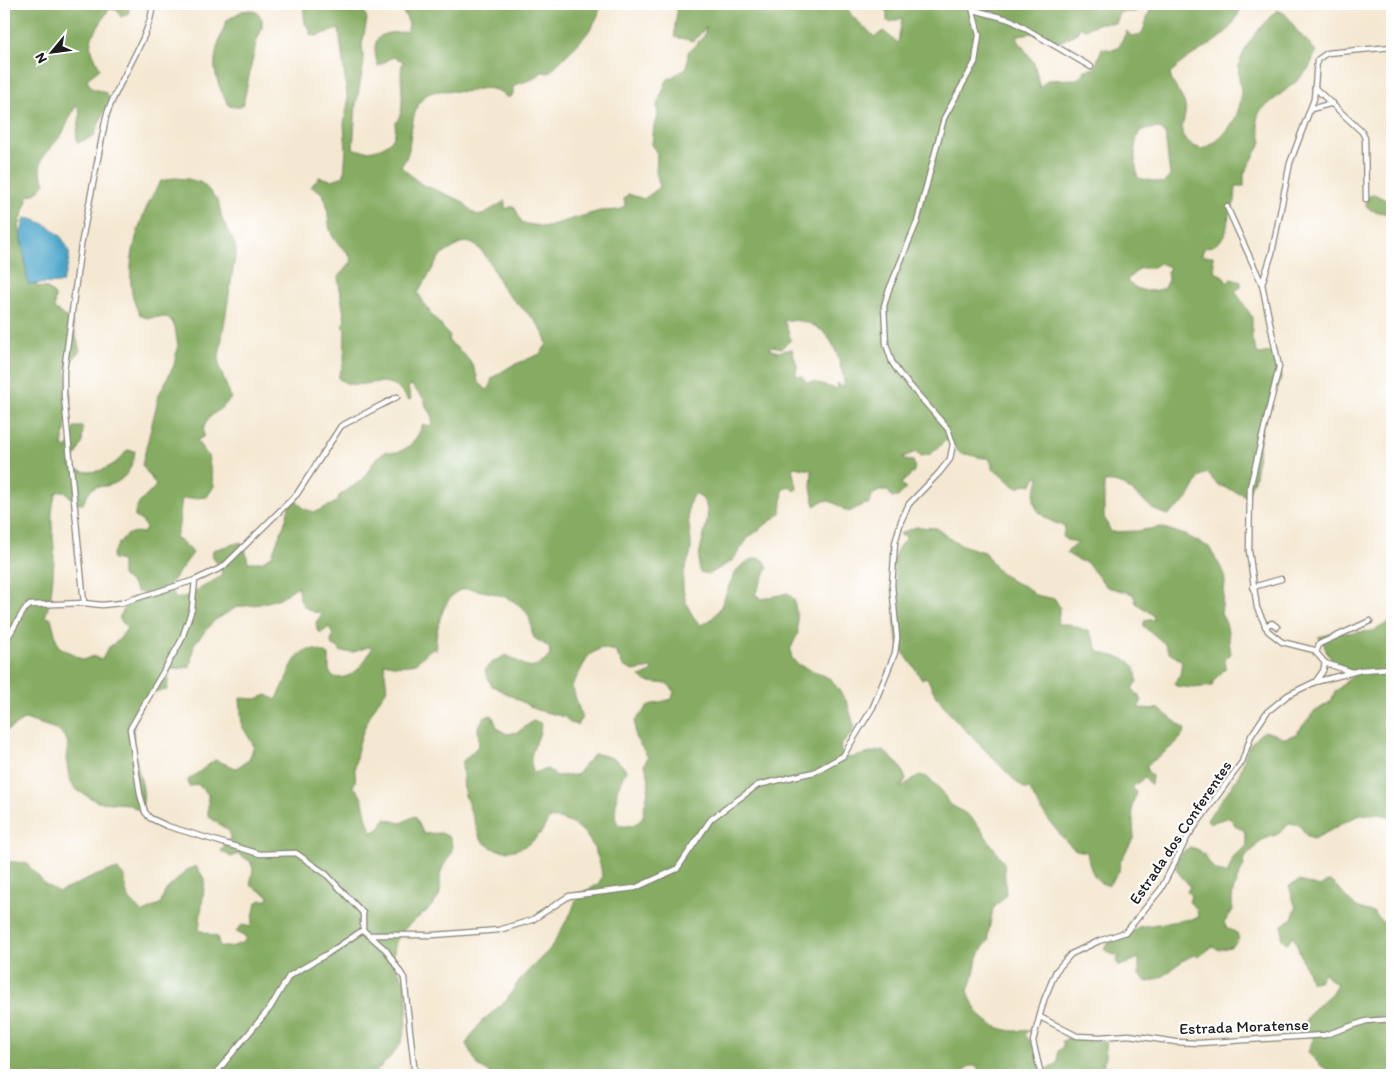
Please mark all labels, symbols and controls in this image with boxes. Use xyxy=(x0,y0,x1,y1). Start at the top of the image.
north arrow xyxy=(28,28,78,78)
text: N xyxy=(31,50,51,66)
street label: Estrada dos Conferentes xyxy=(1125,757,1236,908)
street label: Estrada Moratense xyxy=(1179,1015,1309,1038)

